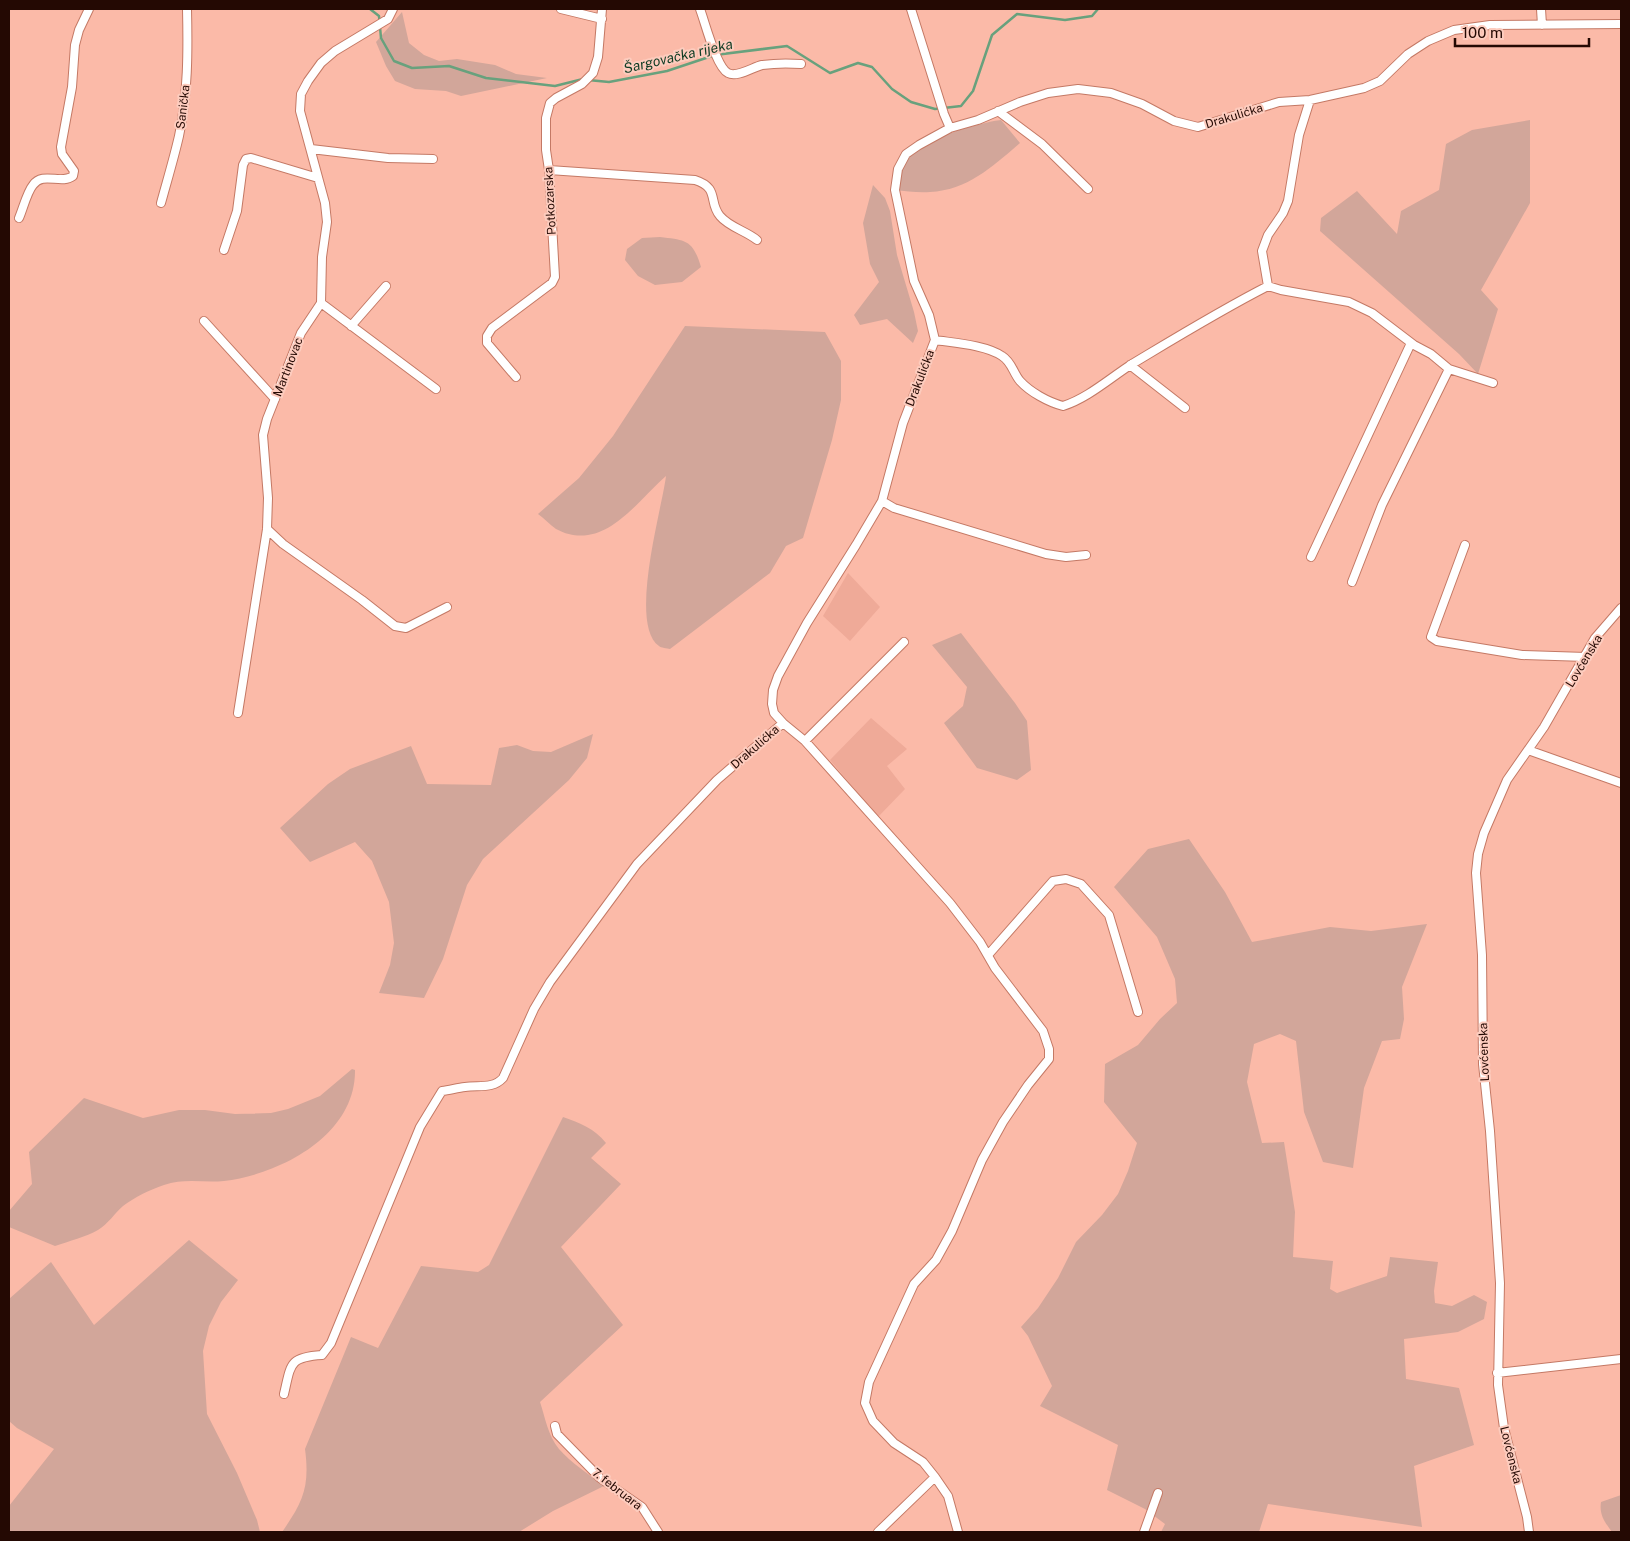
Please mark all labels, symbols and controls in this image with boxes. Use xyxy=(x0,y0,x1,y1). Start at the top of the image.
scale bar xyxy=(1455,15,1589,47)
text: 100 m xyxy=(1462,24,1503,41)
water label: Šargovačka rijeka xyxy=(622,35,734,76)
street label: Sanička xyxy=(173,84,193,130)
street label: Drakulićka xyxy=(1204,101,1264,131)
street label: Potkozarska xyxy=(541,167,559,235)
street label: Martinovac xyxy=(270,335,306,399)
street label: Drakulićka xyxy=(903,348,937,408)
street label: Lovćenska xyxy=(1563,632,1605,690)
street label: Drakulićka xyxy=(728,722,782,772)
street label: Lovćenska xyxy=(1476,1022,1492,1082)
street label: Lovćenska xyxy=(1497,1425,1525,1485)
street label: 7. februara xyxy=(589,1465,645,1513)

